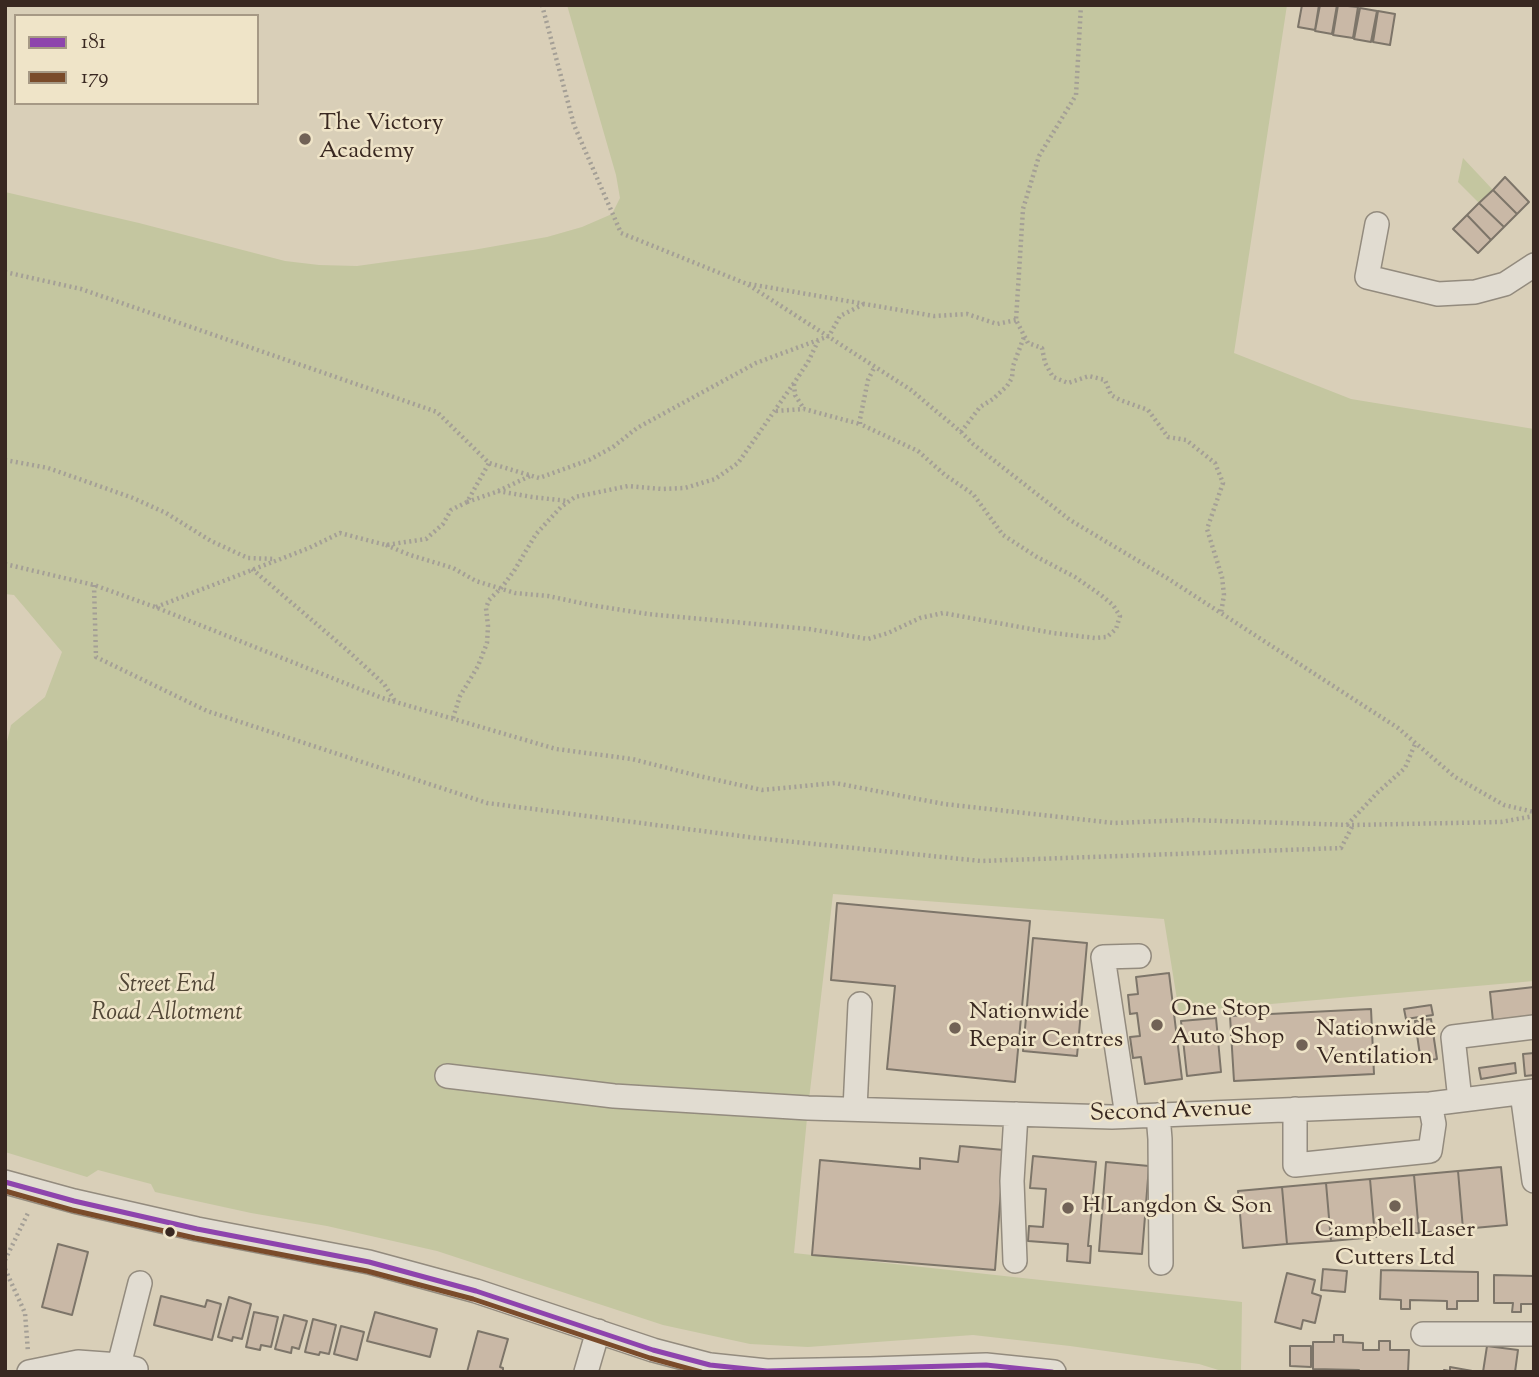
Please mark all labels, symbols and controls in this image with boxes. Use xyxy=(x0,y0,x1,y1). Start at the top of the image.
legend xyxy=(14,14,259,105)
text: 181 xyxy=(81,28,106,58)
text: 179 xyxy=(81,63,108,93)
place label: The Victory Academy xyxy=(319,111,444,167)
marker: The Victory Academy xyxy=(297,131,313,147)
park label: Street End Road Allotment xyxy=(91,973,243,1029)
place label: One Stop Auto Shop xyxy=(1171,997,1284,1053)
place label: Nationwide Repair Centres xyxy=(969,1000,1123,1056)
marker: One Stop Auto Shop xyxy=(1149,1017,1165,1033)
place label: Nationwide Ventilation xyxy=(1316,1017,1437,1073)
marker: Nationwide Repair Centres xyxy=(947,1020,963,1036)
marker: Nationwide Ventilation xyxy=(1294,1037,1310,1053)
street label: Second Avenue xyxy=(1089,1096,1253,1130)
place label: H Langdon & Son xyxy=(1082,1194,1272,1222)
marker: Campbell Laser Cutters Ltd xyxy=(1387,1198,1403,1214)
marker: H Langdon & Son xyxy=(1060,1200,1076,1216)
place label: Campbell Laser Cutters Ltd xyxy=(1315,1218,1475,1274)
unlabelled marker xyxy=(163,1225,177,1239)

